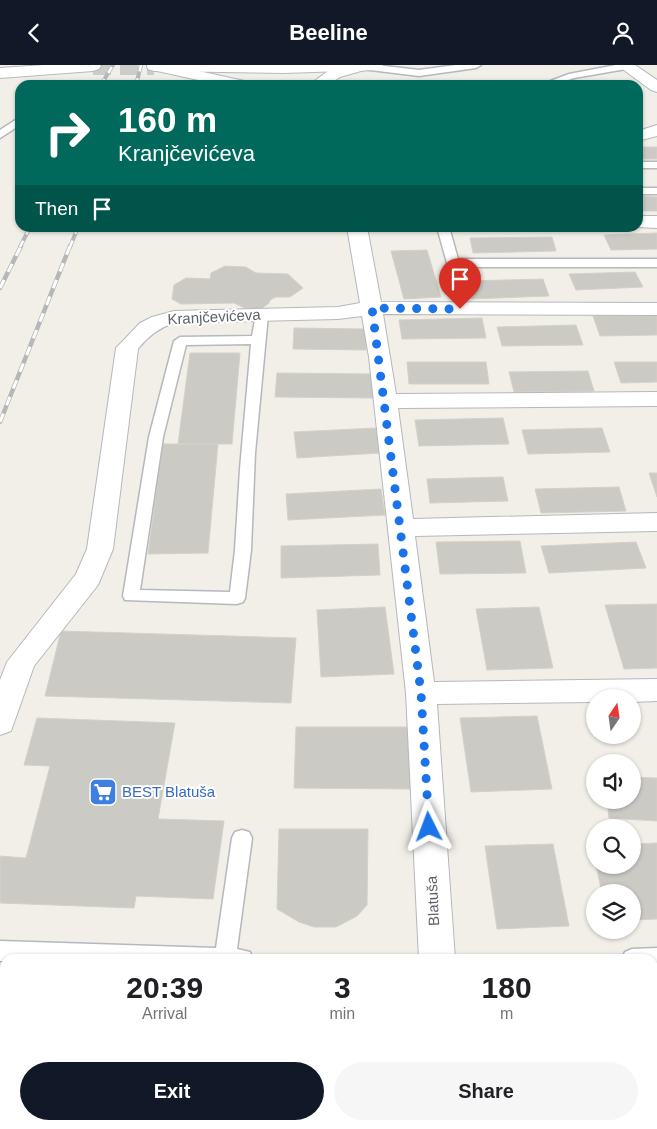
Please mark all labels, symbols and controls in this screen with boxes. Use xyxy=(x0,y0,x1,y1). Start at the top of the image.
icon: back xyxy=(20,19,48,47)
icon: person xyxy=(609,19,637,47)
text: Beeline xyxy=(289,20,368,45)
icon: right xyxy=(35,100,100,165)
text: 160 m xyxy=(118,100,217,139)
text: Kranjčevićeva xyxy=(118,141,255,166)
icon: arrive xyxy=(88,195,116,223)
text: Then xyxy=(35,198,78,219)
pin xyxy=(439,258,481,309)
icon: arrive xyxy=(446,265,474,293)
street label: Kranjčevićeva xyxy=(167,306,262,327)
north arrow xyxy=(586,689,641,744)
map controls xyxy=(586,689,641,939)
button: sound xyxy=(586,754,641,809)
supermarket icon: BEST Blatuša xyxy=(88,777,118,807)
place label: BEST Blatuša xyxy=(122,783,216,800)
position arrow xyxy=(402,800,454,852)
button: search xyxy=(586,819,641,874)
street label: Blatuša xyxy=(423,875,442,926)
button: layers xyxy=(586,884,641,939)
text: 20:39 xyxy=(126,971,203,1004)
text: 3 xyxy=(334,971,351,1004)
text: 180 xyxy=(482,971,532,1004)
text: Arrival xyxy=(142,1005,187,1022)
text: min xyxy=(329,1005,355,1022)
text: m xyxy=(500,1005,513,1022)
button: Exit xyxy=(20,1062,324,1120)
button: Share xyxy=(334,1062,638,1120)

